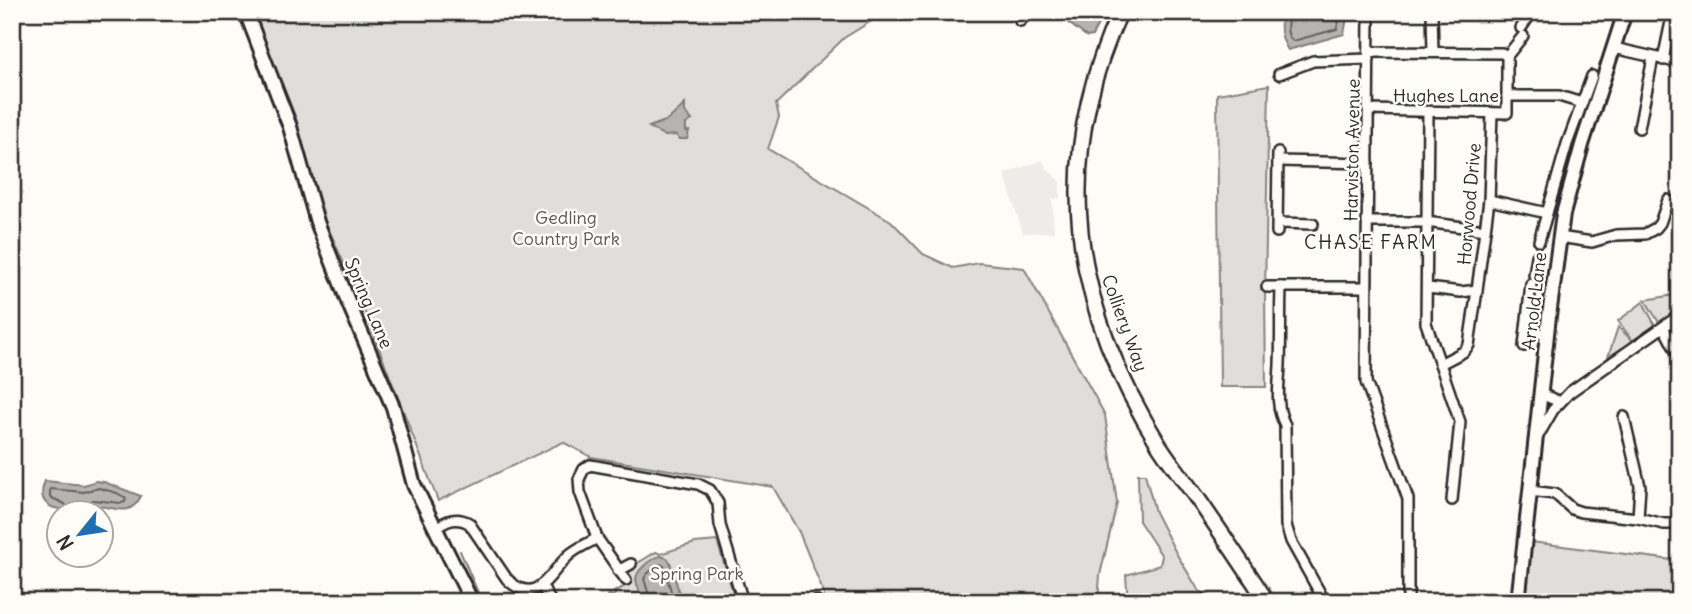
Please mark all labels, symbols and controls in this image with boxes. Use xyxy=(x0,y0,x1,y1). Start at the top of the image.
street label: Harviston Avenue xyxy=(1339,78,1365,222)
street label: Hughes Lane xyxy=(1393,84,1499,107)
street label: Horwood Drive xyxy=(1452,142,1486,266)
park label: Gedling Country Park xyxy=(512,206,620,250)
district label: CHASE FARM xyxy=(1304,230,1438,254)
street label: Arnold Lane xyxy=(1517,251,1551,351)
street label: Spring Lane xyxy=(340,254,398,352)
street label: Colliery Way xyxy=(1097,271,1153,375)
north arrow xyxy=(46,498,116,568)
text: N xyxy=(52,531,79,554)
park label: Spring Park xyxy=(650,562,744,585)

